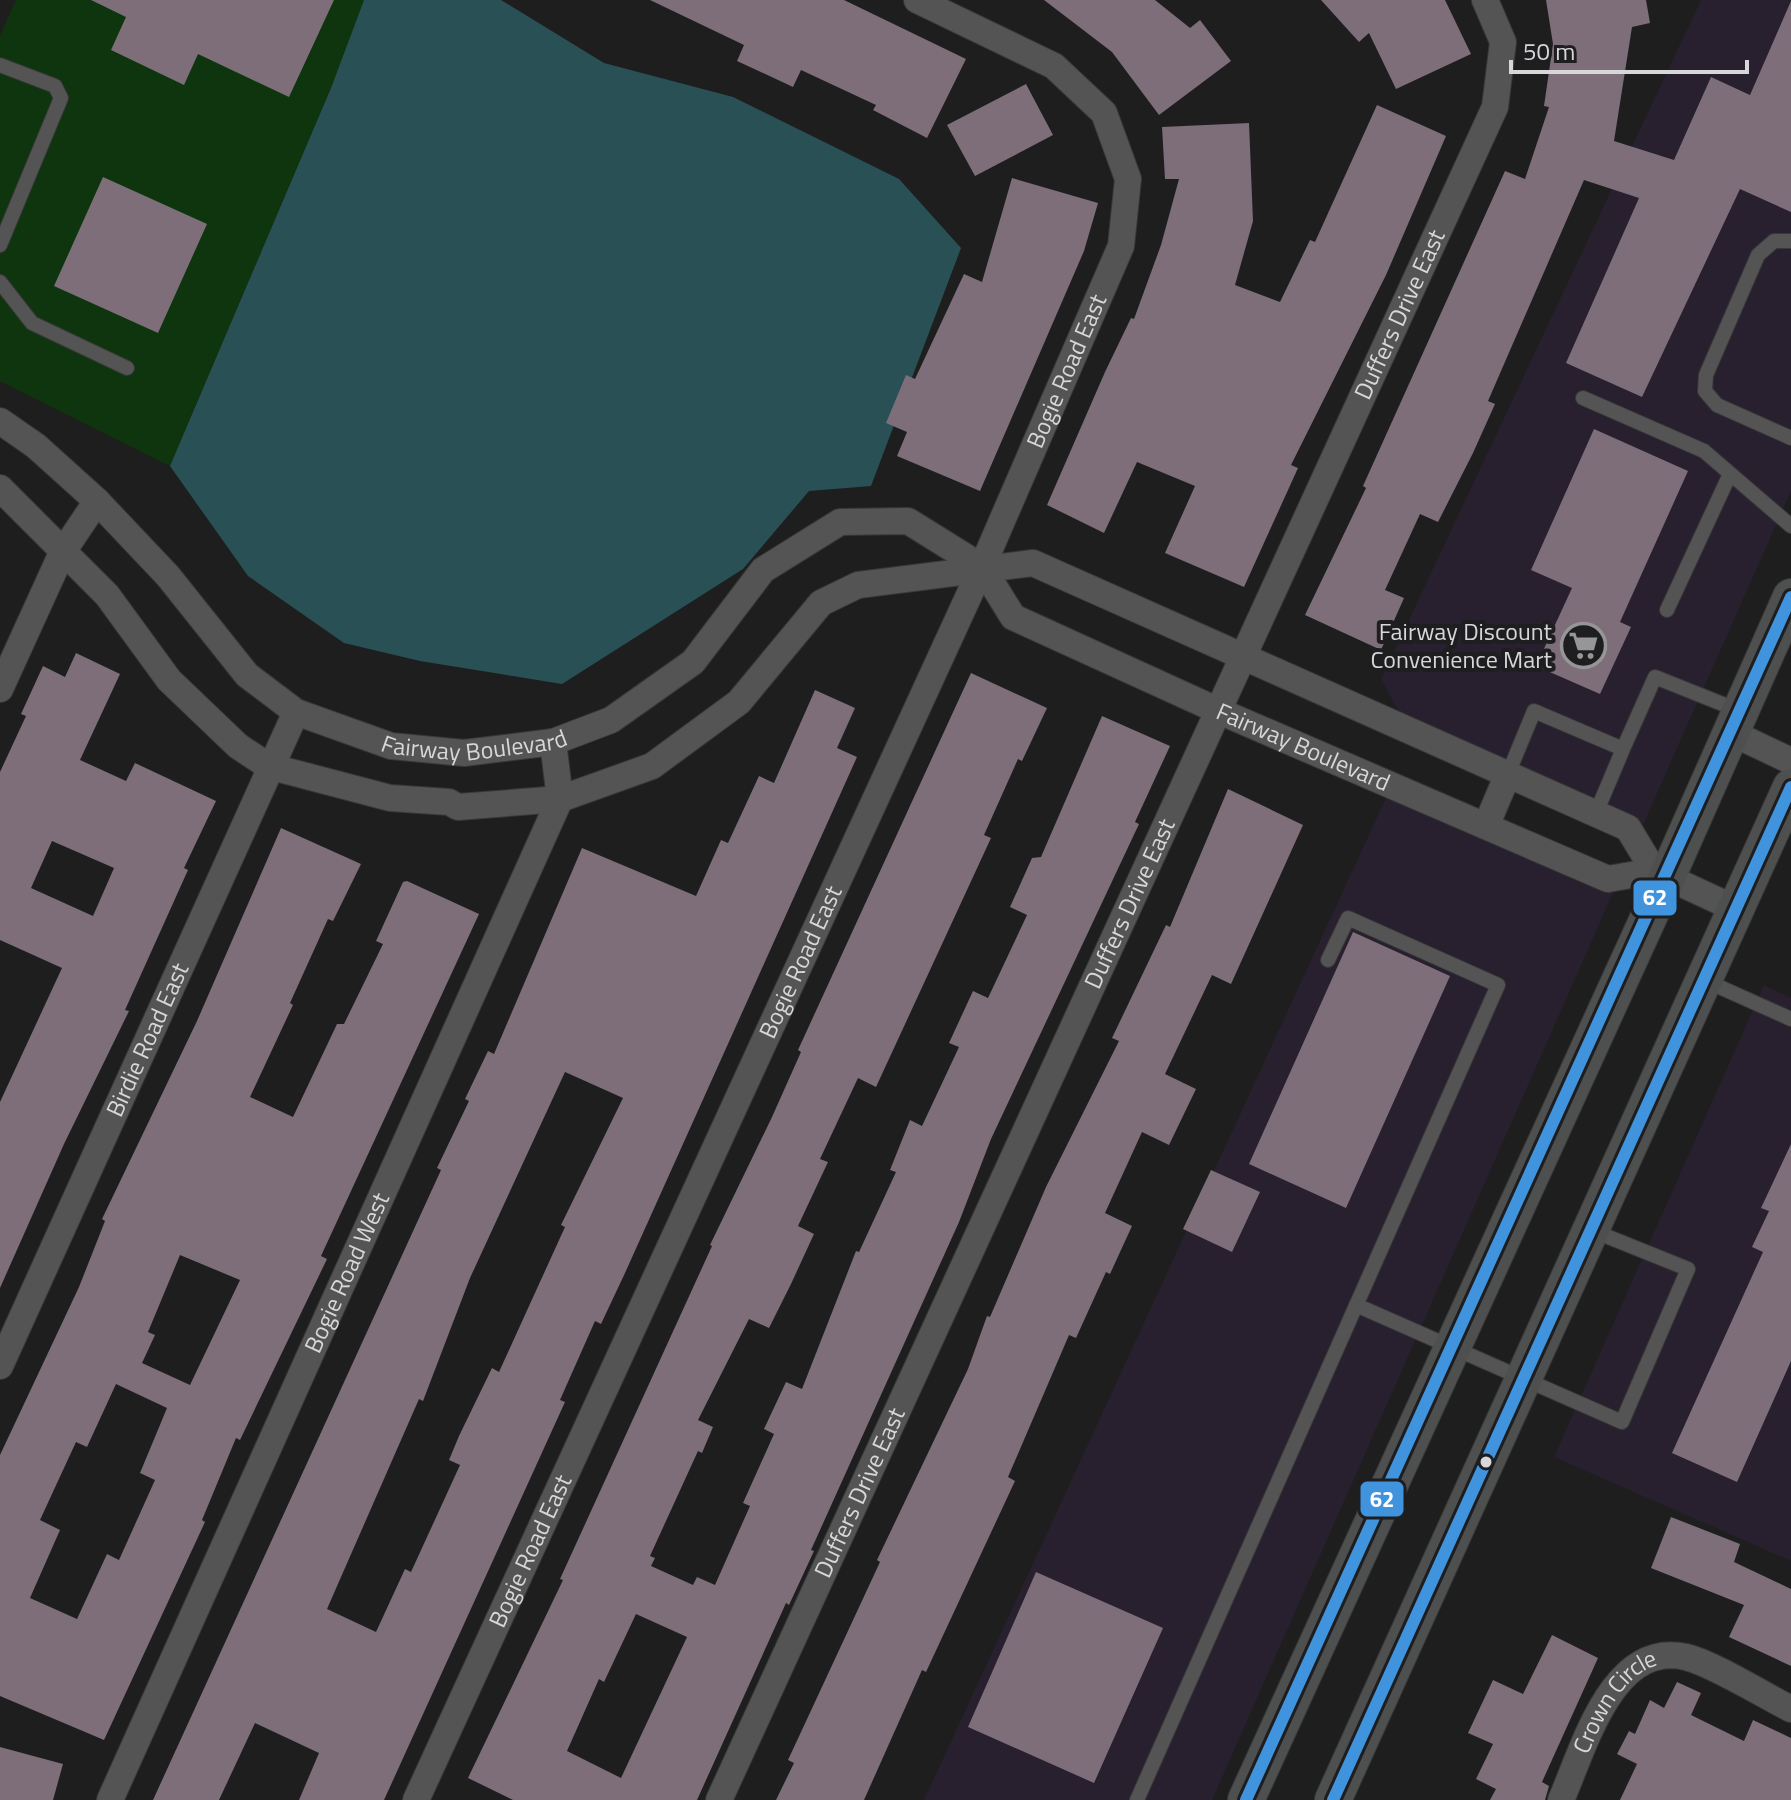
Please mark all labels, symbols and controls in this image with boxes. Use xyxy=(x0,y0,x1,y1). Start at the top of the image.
scale bar xyxy=(1511,24,1747,74)
text: 50 m xyxy=(1523,33,1575,69)
street label: Duffers Drive East xyxy=(1344,223,1454,405)
street label: Bogie Road East xyxy=(1017,288,1115,454)
place label: Fairway Discount Convenience Mart xyxy=(1371,613,1553,677)
supermarket icon: Fairway Discount Convenience Mart xyxy=(1559,622,1607,670)
street label: Fairway Boulevard xyxy=(1211,693,1396,800)
street label: Fairway Boulevard xyxy=(377,719,572,770)
street label: Duffers Drive East xyxy=(1074,812,1184,994)
street label: Bogie Road East xyxy=(749,879,851,1044)
line badge: 62 xyxy=(1632,879,1678,917)
text: 62 xyxy=(1643,880,1667,914)
street label: Birdie Road East xyxy=(96,956,197,1122)
street label: Bogie Road West xyxy=(294,1186,398,1358)
street label: Duffers Drive East xyxy=(804,1401,914,1583)
unlabelled marker xyxy=(1478,1454,1494,1470)
street label: Bogie Road East xyxy=(479,1468,580,1633)
line badge: 62 xyxy=(1359,1480,1405,1518)
text: 62 xyxy=(1370,1482,1394,1516)
street label: Crown Circle xyxy=(1563,1639,1661,1759)

